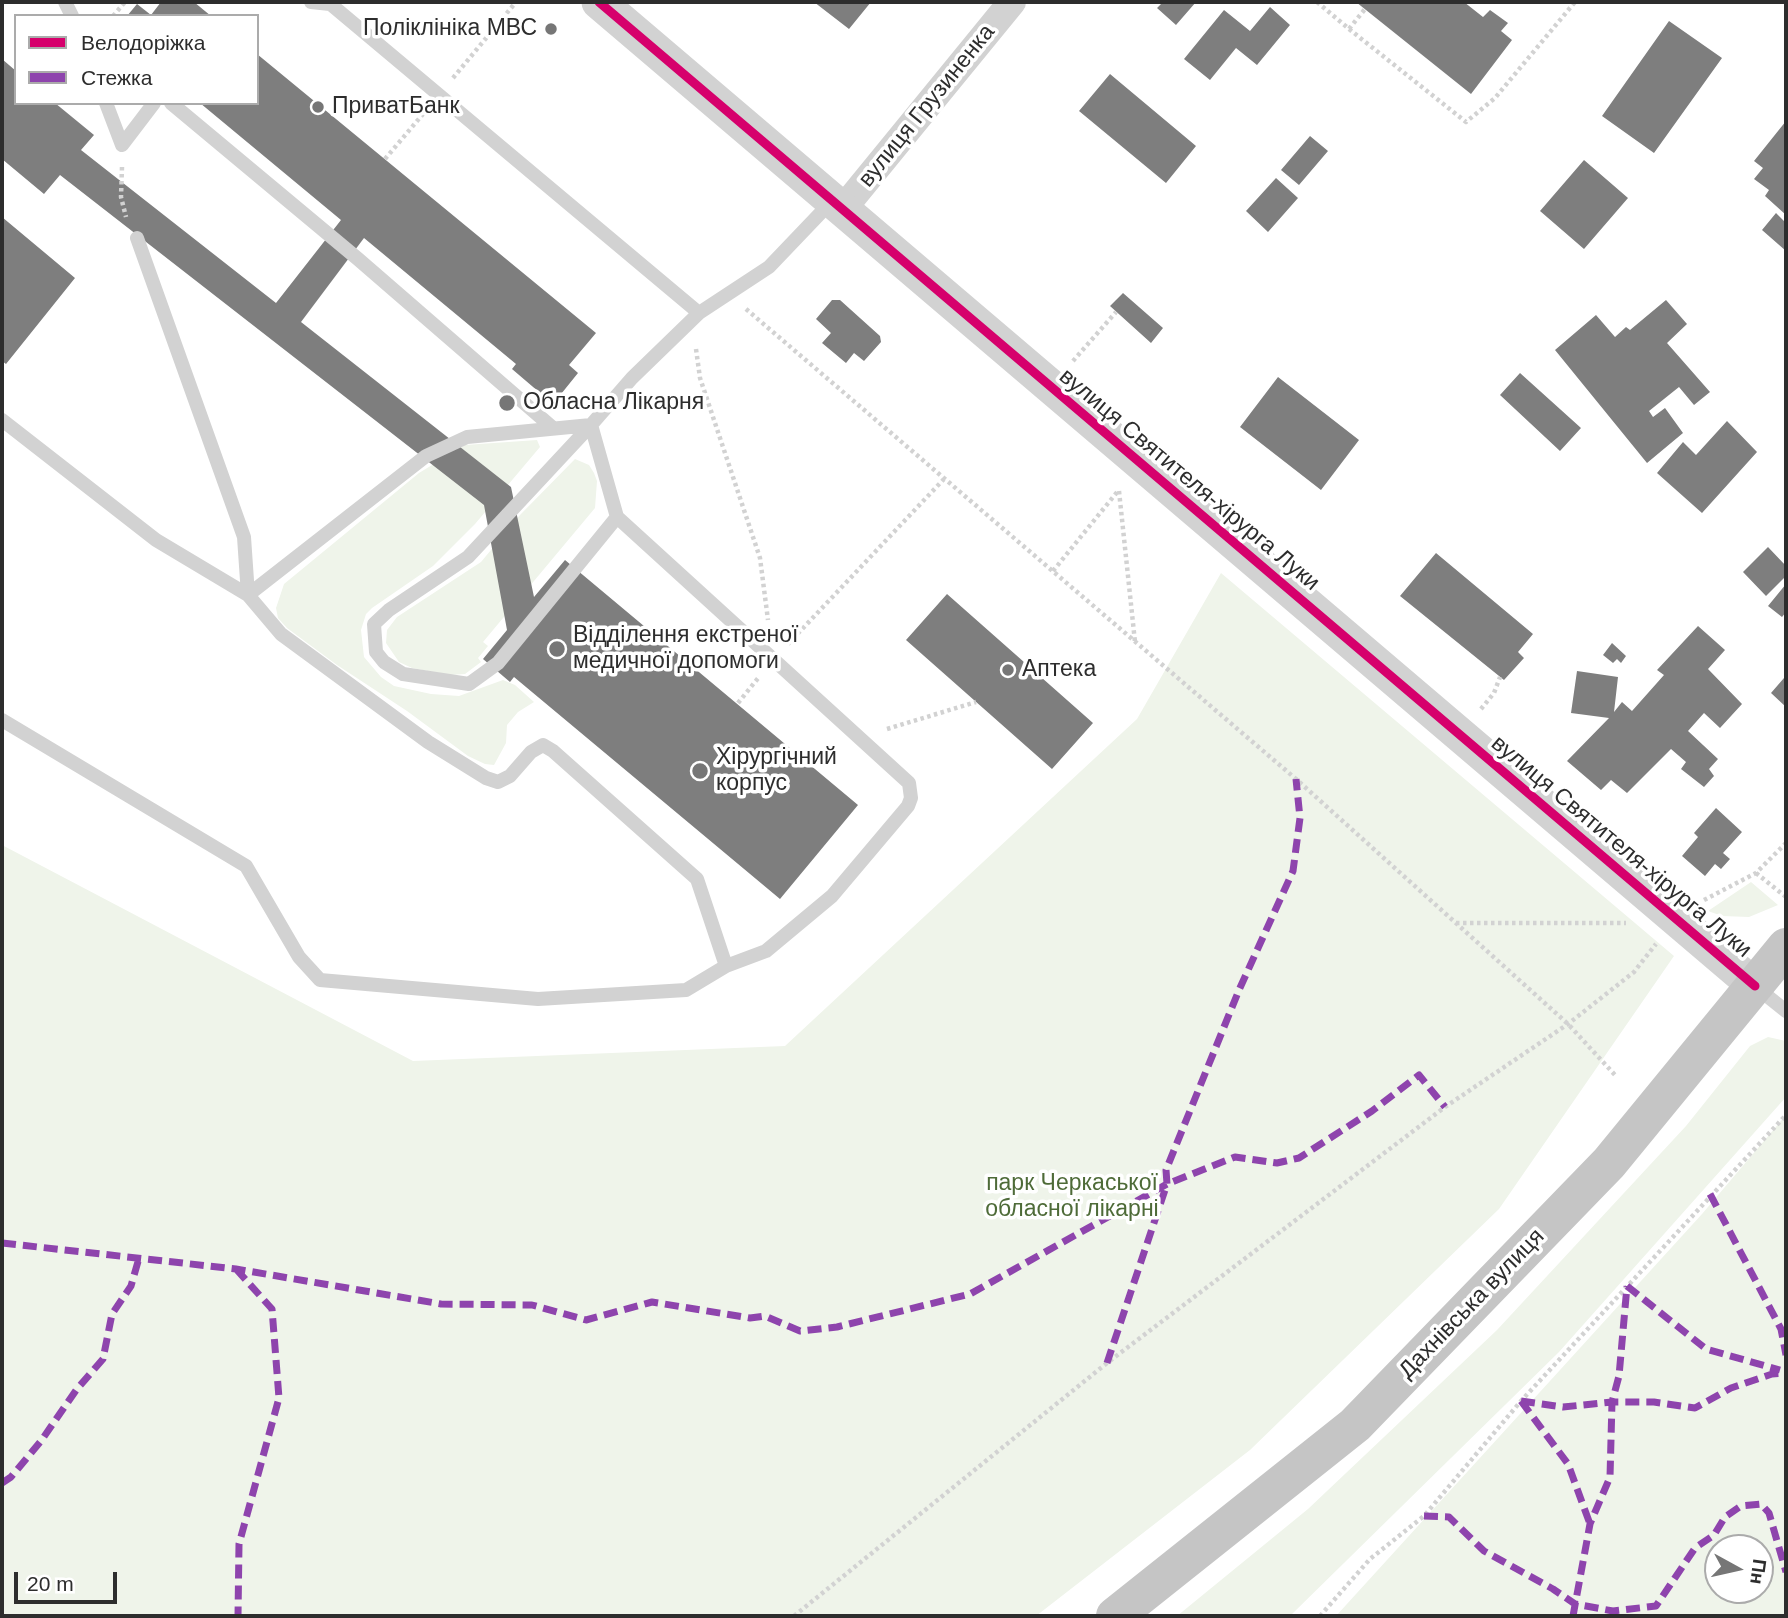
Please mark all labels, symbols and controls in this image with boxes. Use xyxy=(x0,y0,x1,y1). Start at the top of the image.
legend xyxy=(14,14,259,105)
place label: Поліклініка МВС xyxy=(363,15,537,43)
street label: вулиця Грузиненка xyxy=(853,19,1001,193)
marker: Поліклініка МВС xyxy=(543,21,559,37)
text: Велодоріжка xyxy=(81,31,205,54)
text: Стежка xyxy=(81,66,152,89)
place label: ПриватБанк xyxy=(332,93,460,121)
marker: ПриватБанк xyxy=(310,99,326,115)
street label: вулиця Святителя-хірурга Луки xyxy=(1053,363,1325,597)
place label: Обласна Лікарня xyxy=(523,389,704,417)
marker: Обласна Лікарня xyxy=(497,393,517,413)
place label: Відділення екстреної медичної допомоги xyxy=(573,622,798,676)
marker: Відділення екстреної медичної допомоги xyxy=(547,639,567,659)
place label: Аптека xyxy=(1022,656,1096,684)
marker: Аптека xyxy=(1000,662,1016,678)
street label: вулиця Святителя-хірурга Луки xyxy=(1485,730,1757,964)
place label: Хірургічний корпус xyxy=(716,744,837,798)
marker: Хірургічний корпус xyxy=(690,761,710,781)
park label: парк Черкаської обласної лікарні xyxy=(985,1170,1159,1224)
street label: Дахнівська вулиця xyxy=(1393,1223,1551,1385)
north arrow xyxy=(1704,1534,1774,1604)
scale bar xyxy=(18,1558,121,1602)
text: Пн xyxy=(1746,1558,1770,1586)
text: 20 m xyxy=(27,1572,74,1595)

